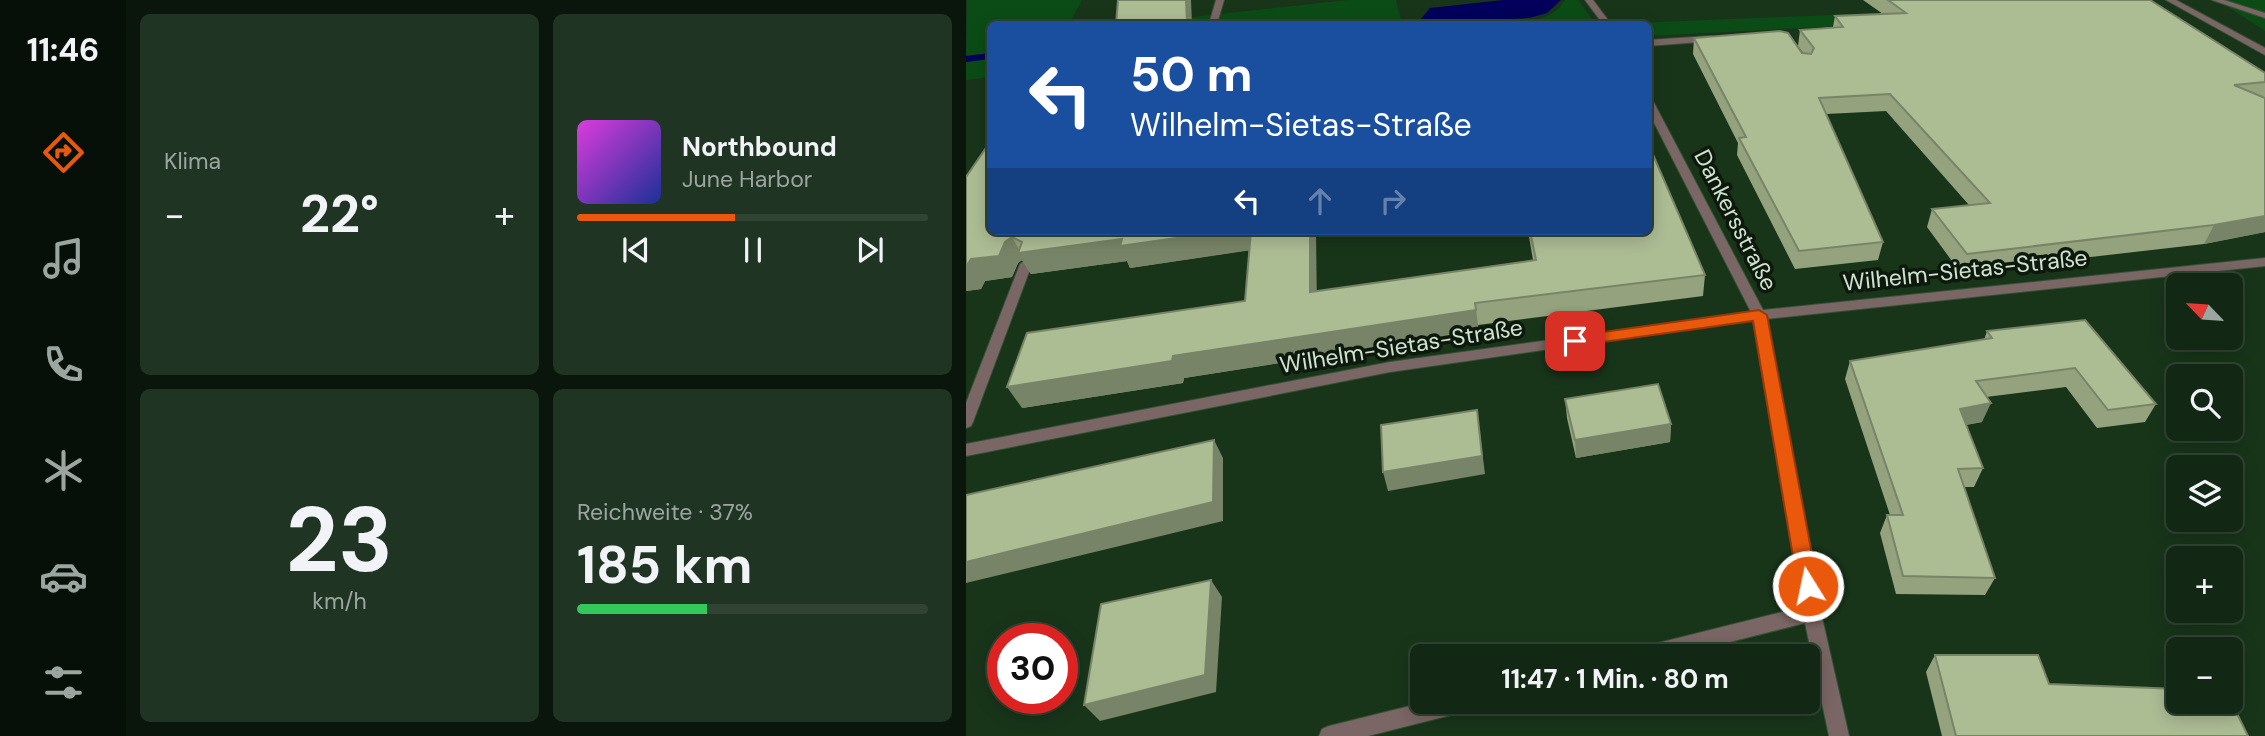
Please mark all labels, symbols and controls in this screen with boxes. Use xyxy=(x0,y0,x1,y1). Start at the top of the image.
text: 11:46 xyxy=(27,29,99,71)
text: 50 m xyxy=(1130,42,1253,106)
icon: left xyxy=(1015,49,1106,140)
text: Wilhelm-Sietas-Straße xyxy=(1130,104,1472,146)
icon: directions xyxy=(39,128,88,177)
text: Northbound xyxy=(682,130,837,164)
street label: Dankersstraße xyxy=(1688,144,1784,296)
text: Klima xyxy=(164,146,221,176)
text: June Harbor xyxy=(682,164,812,194)
text: 22° xyxy=(300,180,379,248)
icon: left xyxy=(1228,182,1266,220)
icon: ahead xyxy=(1301,182,1339,220)
icon: right xyxy=(1374,182,1412,220)
text: − xyxy=(164,190,185,240)
text: + xyxy=(494,190,515,240)
icon: previous xyxy=(617,231,655,269)
icon: pause xyxy=(734,231,772,269)
icon: next xyxy=(851,231,889,269)
icon: music xyxy=(39,234,88,283)
street label: Wilhelm-Sietas-Straße xyxy=(1841,242,2089,298)
north arrow xyxy=(2166,273,2244,350)
map controls xyxy=(2166,273,2243,714)
pin xyxy=(1545,311,1605,371)
street label: Wilhelm-Sietas-Straße xyxy=(1277,312,1525,380)
icon: arrive xyxy=(1556,322,1594,360)
icon: phone xyxy=(39,340,88,389)
button: search xyxy=(2166,364,2243,441)
icon: climate xyxy=(39,446,88,495)
button: layers xyxy=(2166,455,2243,532)
text: 23 xyxy=(286,481,393,599)
text: Reichweite · 37% xyxy=(577,497,753,527)
text: 185 km xyxy=(577,531,752,599)
button: + xyxy=(2166,546,2243,623)
position arrow xyxy=(1771,549,1845,623)
icon: car xyxy=(39,552,88,601)
text: km/h xyxy=(312,586,367,616)
speed limit sign: 30 xyxy=(987,623,1078,714)
button: − xyxy=(2166,637,2243,714)
icon: filters xyxy=(39,658,88,707)
text: 11:47 · 1 Min. · 80 m xyxy=(1501,662,1729,696)

